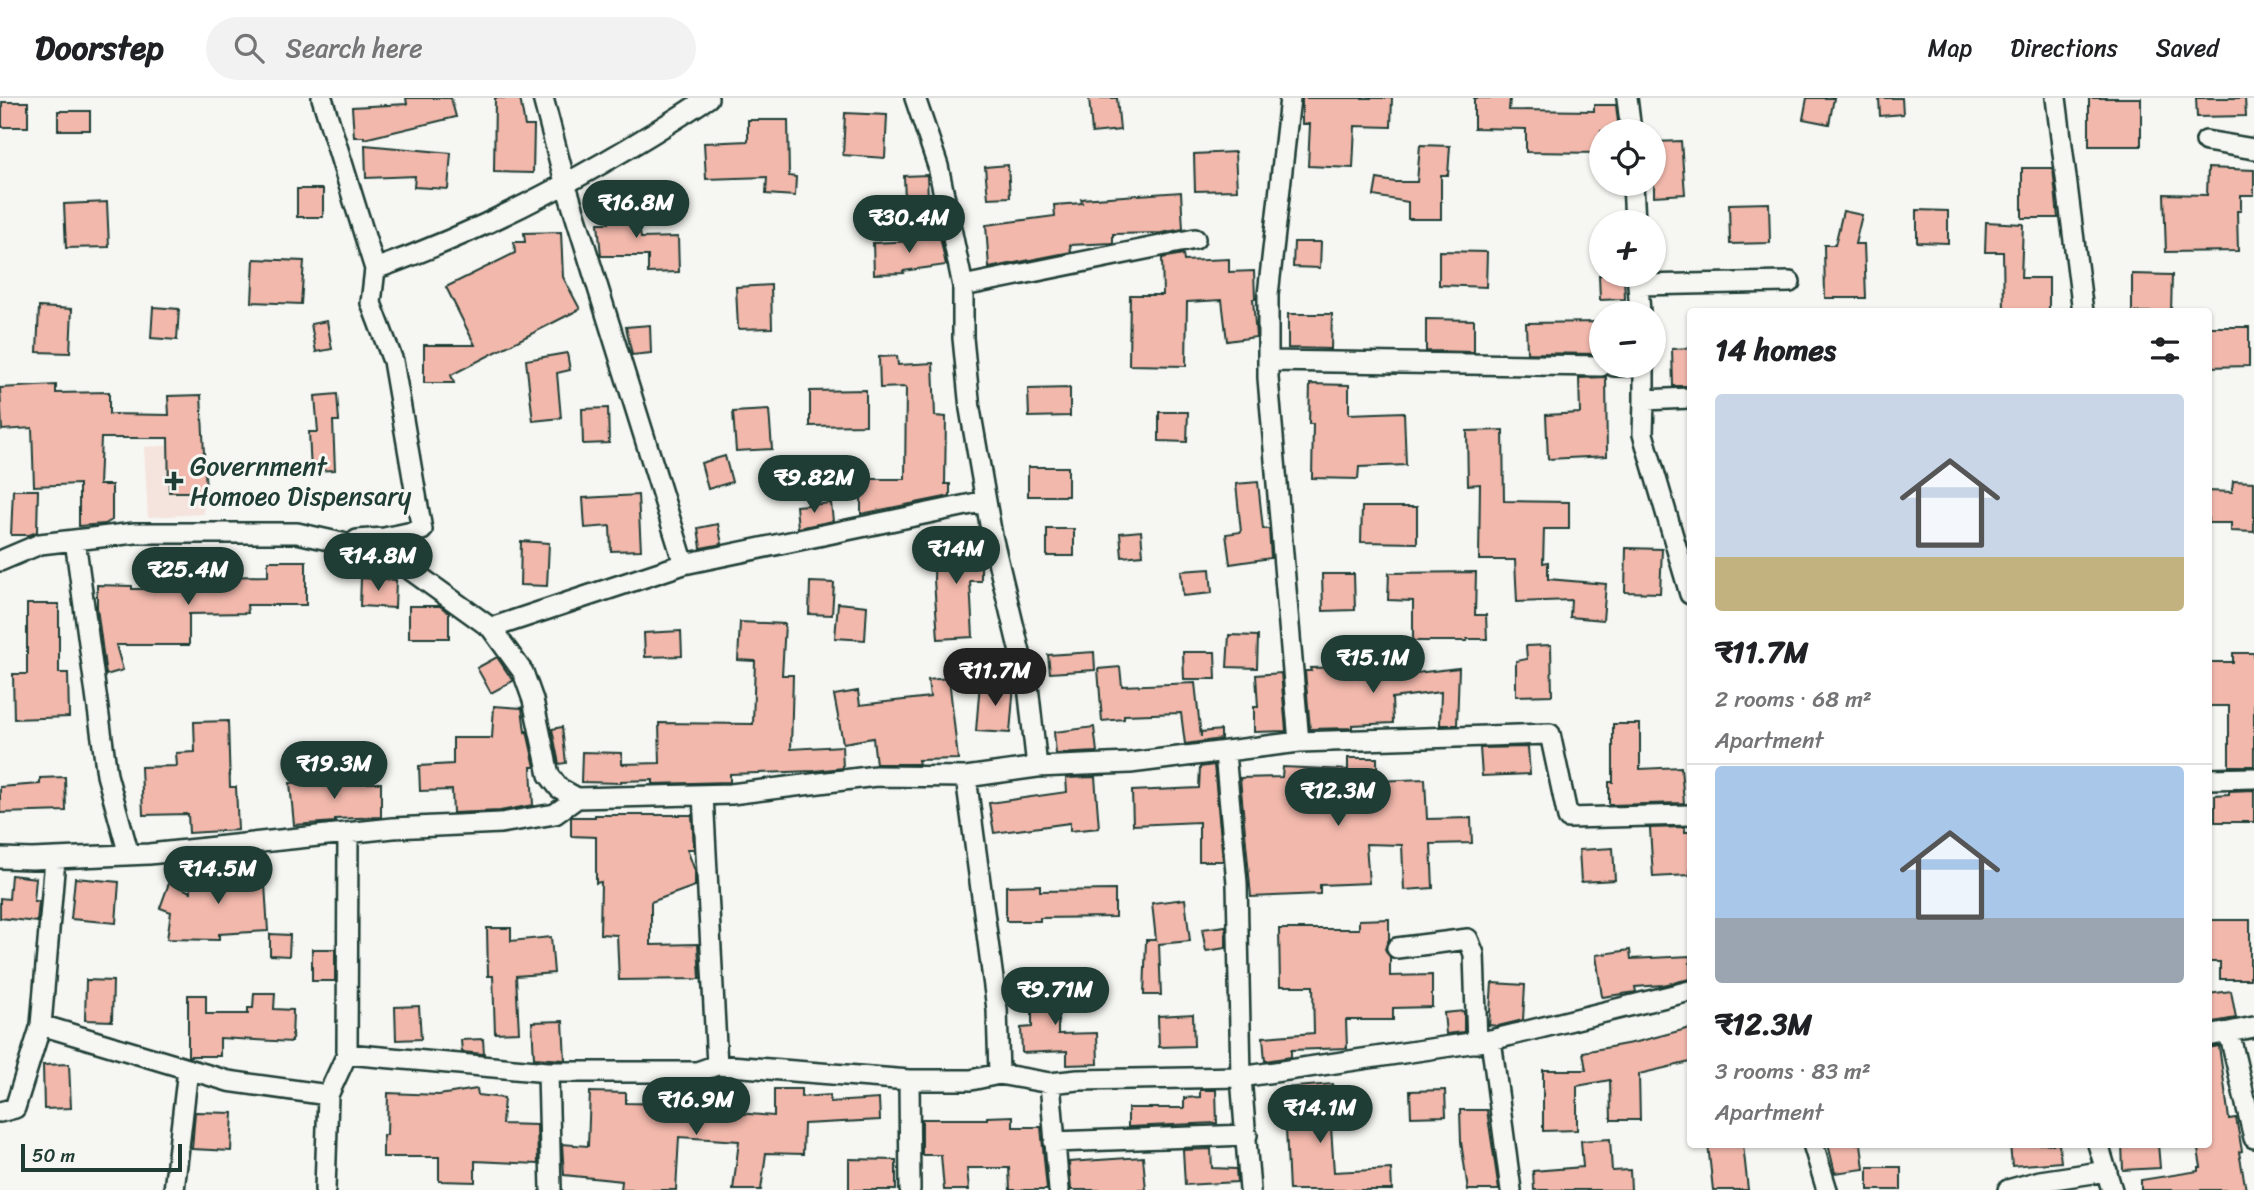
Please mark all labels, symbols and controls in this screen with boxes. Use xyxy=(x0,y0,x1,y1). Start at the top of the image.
search box xyxy=(206,17,696,80)
text: Doorstep xyxy=(35,19,164,77)
text: Search here xyxy=(286,25,423,71)
text: Map xyxy=(1928,27,1972,69)
text: Directions xyxy=(2010,27,2118,69)
text: Saved xyxy=(2156,27,2219,69)
icon: search xyxy=(230,29,268,67)
map controls xyxy=(1589,119,1666,378)
button: locate xyxy=(1589,119,1666,196)
pin: ₹16.8M xyxy=(579,180,693,240)
text: ₹16.8M xyxy=(598,182,674,223)
pin: ₹30.4M xyxy=(852,195,966,255)
text: ₹30.4M xyxy=(869,197,949,238)
button: + xyxy=(1589,210,1666,287)
button: − xyxy=(1589,301,1666,378)
text: 14 homes xyxy=(1715,323,1836,377)
icon: filters xyxy=(2146,331,2184,369)
icon: home xyxy=(1887,440,2013,566)
place label: Government Homoeo Dispensary xyxy=(190,443,412,519)
pin: ₹9.82M xyxy=(757,456,871,515)
text: ₹9.82M xyxy=(774,457,854,498)
marker: Government Homoeo Dispensary xyxy=(164,471,184,491)
pin: ₹14M xyxy=(915,526,997,586)
text: ₹14M xyxy=(928,528,984,569)
pin: ₹14.8M xyxy=(321,533,435,593)
text: ₹14.8M xyxy=(340,535,416,576)
pin: ₹25.4M xyxy=(131,547,245,607)
text: ₹25.4M xyxy=(148,549,228,590)
text: ₹11.7M xyxy=(1715,625,1808,679)
pin: ₹15.1M xyxy=(1316,636,1430,695)
text: ₹15.1M xyxy=(1337,637,1409,678)
pin: ₹11.7M xyxy=(938,648,1052,708)
text: ₹11.7M xyxy=(959,650,1031,691)
text: 2 rooms · 68 m² xyxy=(1715,679,1872,720)
text: Apartment xyxy=(1715,720,1824,761)
pin: ₹19.3M xyxy=(277,742,391,801)
text: ₹19.3M xyxy=(296,743,372,784)
pin: ₹12.3M xyxy=(1281,768,1395,828)
text: ₹12.3M xyxy=(1301,770,1375,811)
icon: home xyxy=(1887,812,2013,938)
pin: ₹14.5M xyxy=(161,846,275,906)
text: ₹14.5M xyxy=(180,848,256,889)
pin: ₹9.71M xyxy=(998,968,1112,1027)
text: ₹9.71M xyxy=(1017,969,1093,1010)
text: ₹12.3M xyxy=(1715,997,1812,1051)
text: 3 rooms · 83 m² xyxy=(1715,1051,1871,1092)
pin: ₹16.9M xyxy=(639,1077,753,1137)
text: ₹16.9M xyxy=(658,1079,734,1120)
pin: ₹14.1M xyxy=(1263,1086,1377,1145)
text: ₹14.1M xyxy=(1284,1087,1356,1128)
text: Apartment xyxy=(1715,1092,1824,1133)
text: 50 m xyxy=(32,1139,75,1172)
scale bar xyxy=(21,1141,182,1173)

